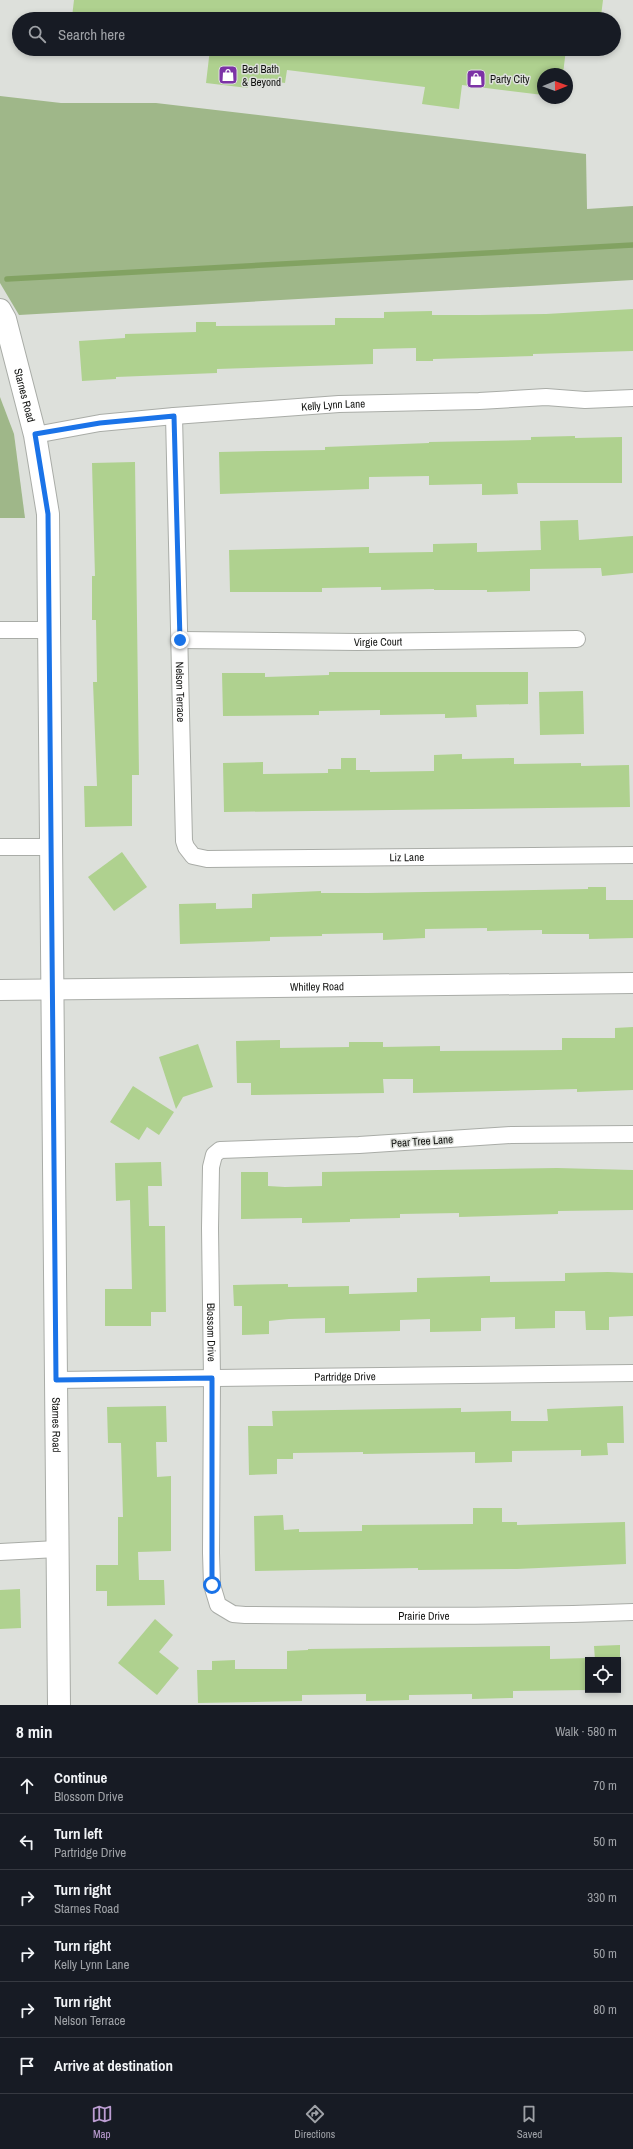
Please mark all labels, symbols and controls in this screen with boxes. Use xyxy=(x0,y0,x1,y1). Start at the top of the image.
search box xyxy=(12,12,621,56)
icon: search xyxy=(26,23,48,45)
text: Search here xyxy=(58,24,125,45)
place label: Bed Bath & Beyond xyxy=(242,62,281,89)
shop icon: Bed Bath & Beyond xyxy=(217,64,239,86)
shop icon: Party City xyxy=(465,68,487,90)
north arrow xyxy=(537,68,573,104)
place label: Party City xyxy=(490,72,530,86)
street label: Starnes Road xyxy=(11,367,38,424)
street label: Kelly Lynn Lane xyxy=(301,396,365,414)
route end xyxy=(171,631,189,649)
street label: Virgie Court xyxy=(354,634,403,649)
street label: Nelson Terrace xyxy=(173,661,188,722)
street label: Liz Lane xyxy=(389,850,424,864)
street label: Whitley Road xyxy=(290,979,344,994)
street label: Pear Tree Lane xyxy=(390,1132,454,1150)
street label: Blossom Drive xyxy=(204,1303,219,1362)
street label: Partridge Drive xyxy=(314,1369,376,1384)
street label: Starnes Road xyxy=(49,1397,64,1452)
route start xyxy=(203,1576,221,1594)
street label: Prairie Drive xyxy=(398,1609,450,1623)
map controls xyxy=(585,1657,621,1693)
button: locate xyxy=(585,1657,621,1693)
text: 8 min xyxy=(16,1720,52,1743)
text: Walk · 580 m xyxy=(555,1723,617,1740)
text: Continue xyxy=(54,1767,107,1788)
icon: ahead xyxy=(16,1775,38,1797)
text: 70 m xyxy=(593,1777,617,1794)
text: Blossom Drive xyxy=(54,1788,123,1805)
text: Turn left xyxy=(54,1823,102,1844)
icon: left xyxy=(16,1831,38,1853)
text: 50 m xyxy=(593,1833,617,1850)
text: Partridge Drive xyxy=(54,1844,126,1861)
text: Turn right xyxy=(54,1879,111,1900)
icon: right xyxy=(16,1887,38,1909)
text: 330 m xyxy=(587,1889,617,1906)
text: Starnes Road xyxy=(54,1900,119,1917)
text: Turn right xyxy=(54,1935,111,1956)
icon: right xyxy=(16,1943,38,1965)
text: 50 m xyxy=(593,1945,617,1962)
text: Kelly Lynn Lane xyxy=(54,1956,129,1973)
text: Turn right xyxy=(54,1991,111,2012)
icon: right xyxy=(16,1999,38,2021)
text: 80 m xyxy=(593,2001,617,2018)
text: Nelson Terrace xyxy=(54,2012,126,2029)
icon: arrive xyxy=(16,2055,38,2077)
text: Arrive at destination xyxy=(54,2055,173,2076)
tab: Map xyxy=(91,2103,113,2141)
tab: Directions xyxy=(294,2103,335,2141)
tab: Saved xyxy=(517,2103,542,2141)

